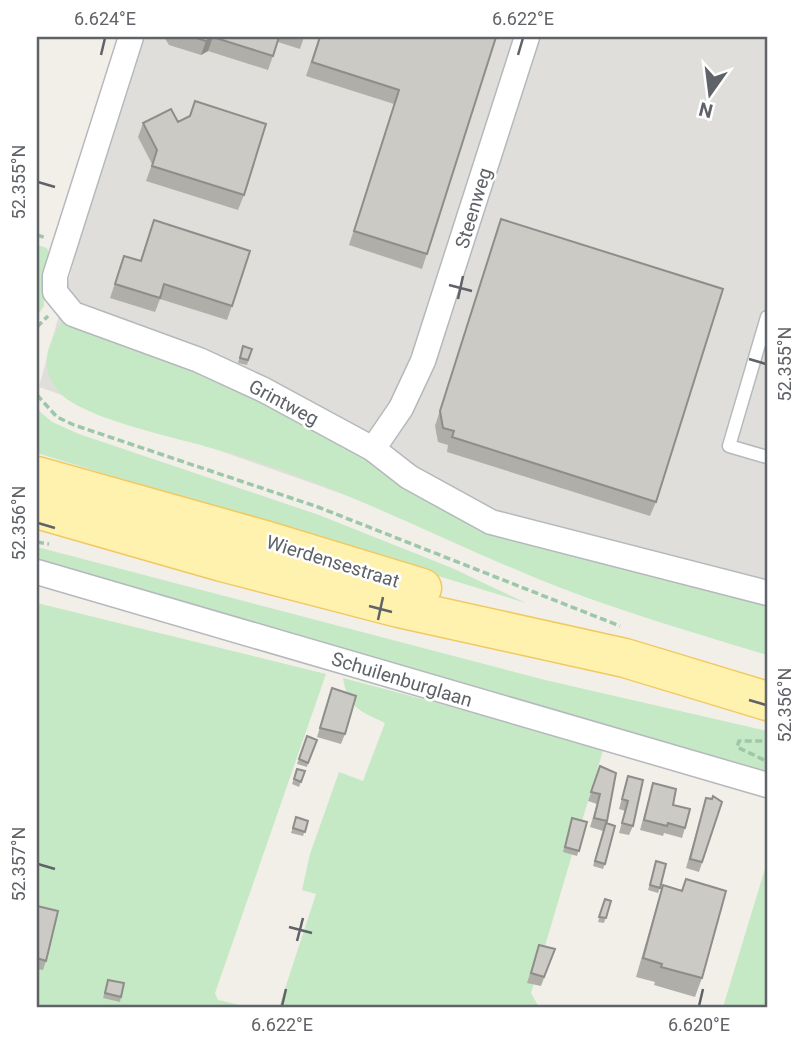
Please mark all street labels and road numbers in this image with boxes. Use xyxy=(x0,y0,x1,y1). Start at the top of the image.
street label: Steenweg xyxy=(450,165,497,251)
street label: Grintweg xyxy=(245,375,323,430)
street label: Wierdensestraat xyxy=(264,530,402,593)
street label: Schuilenburglaan xyxy=(329,647,475,712)

